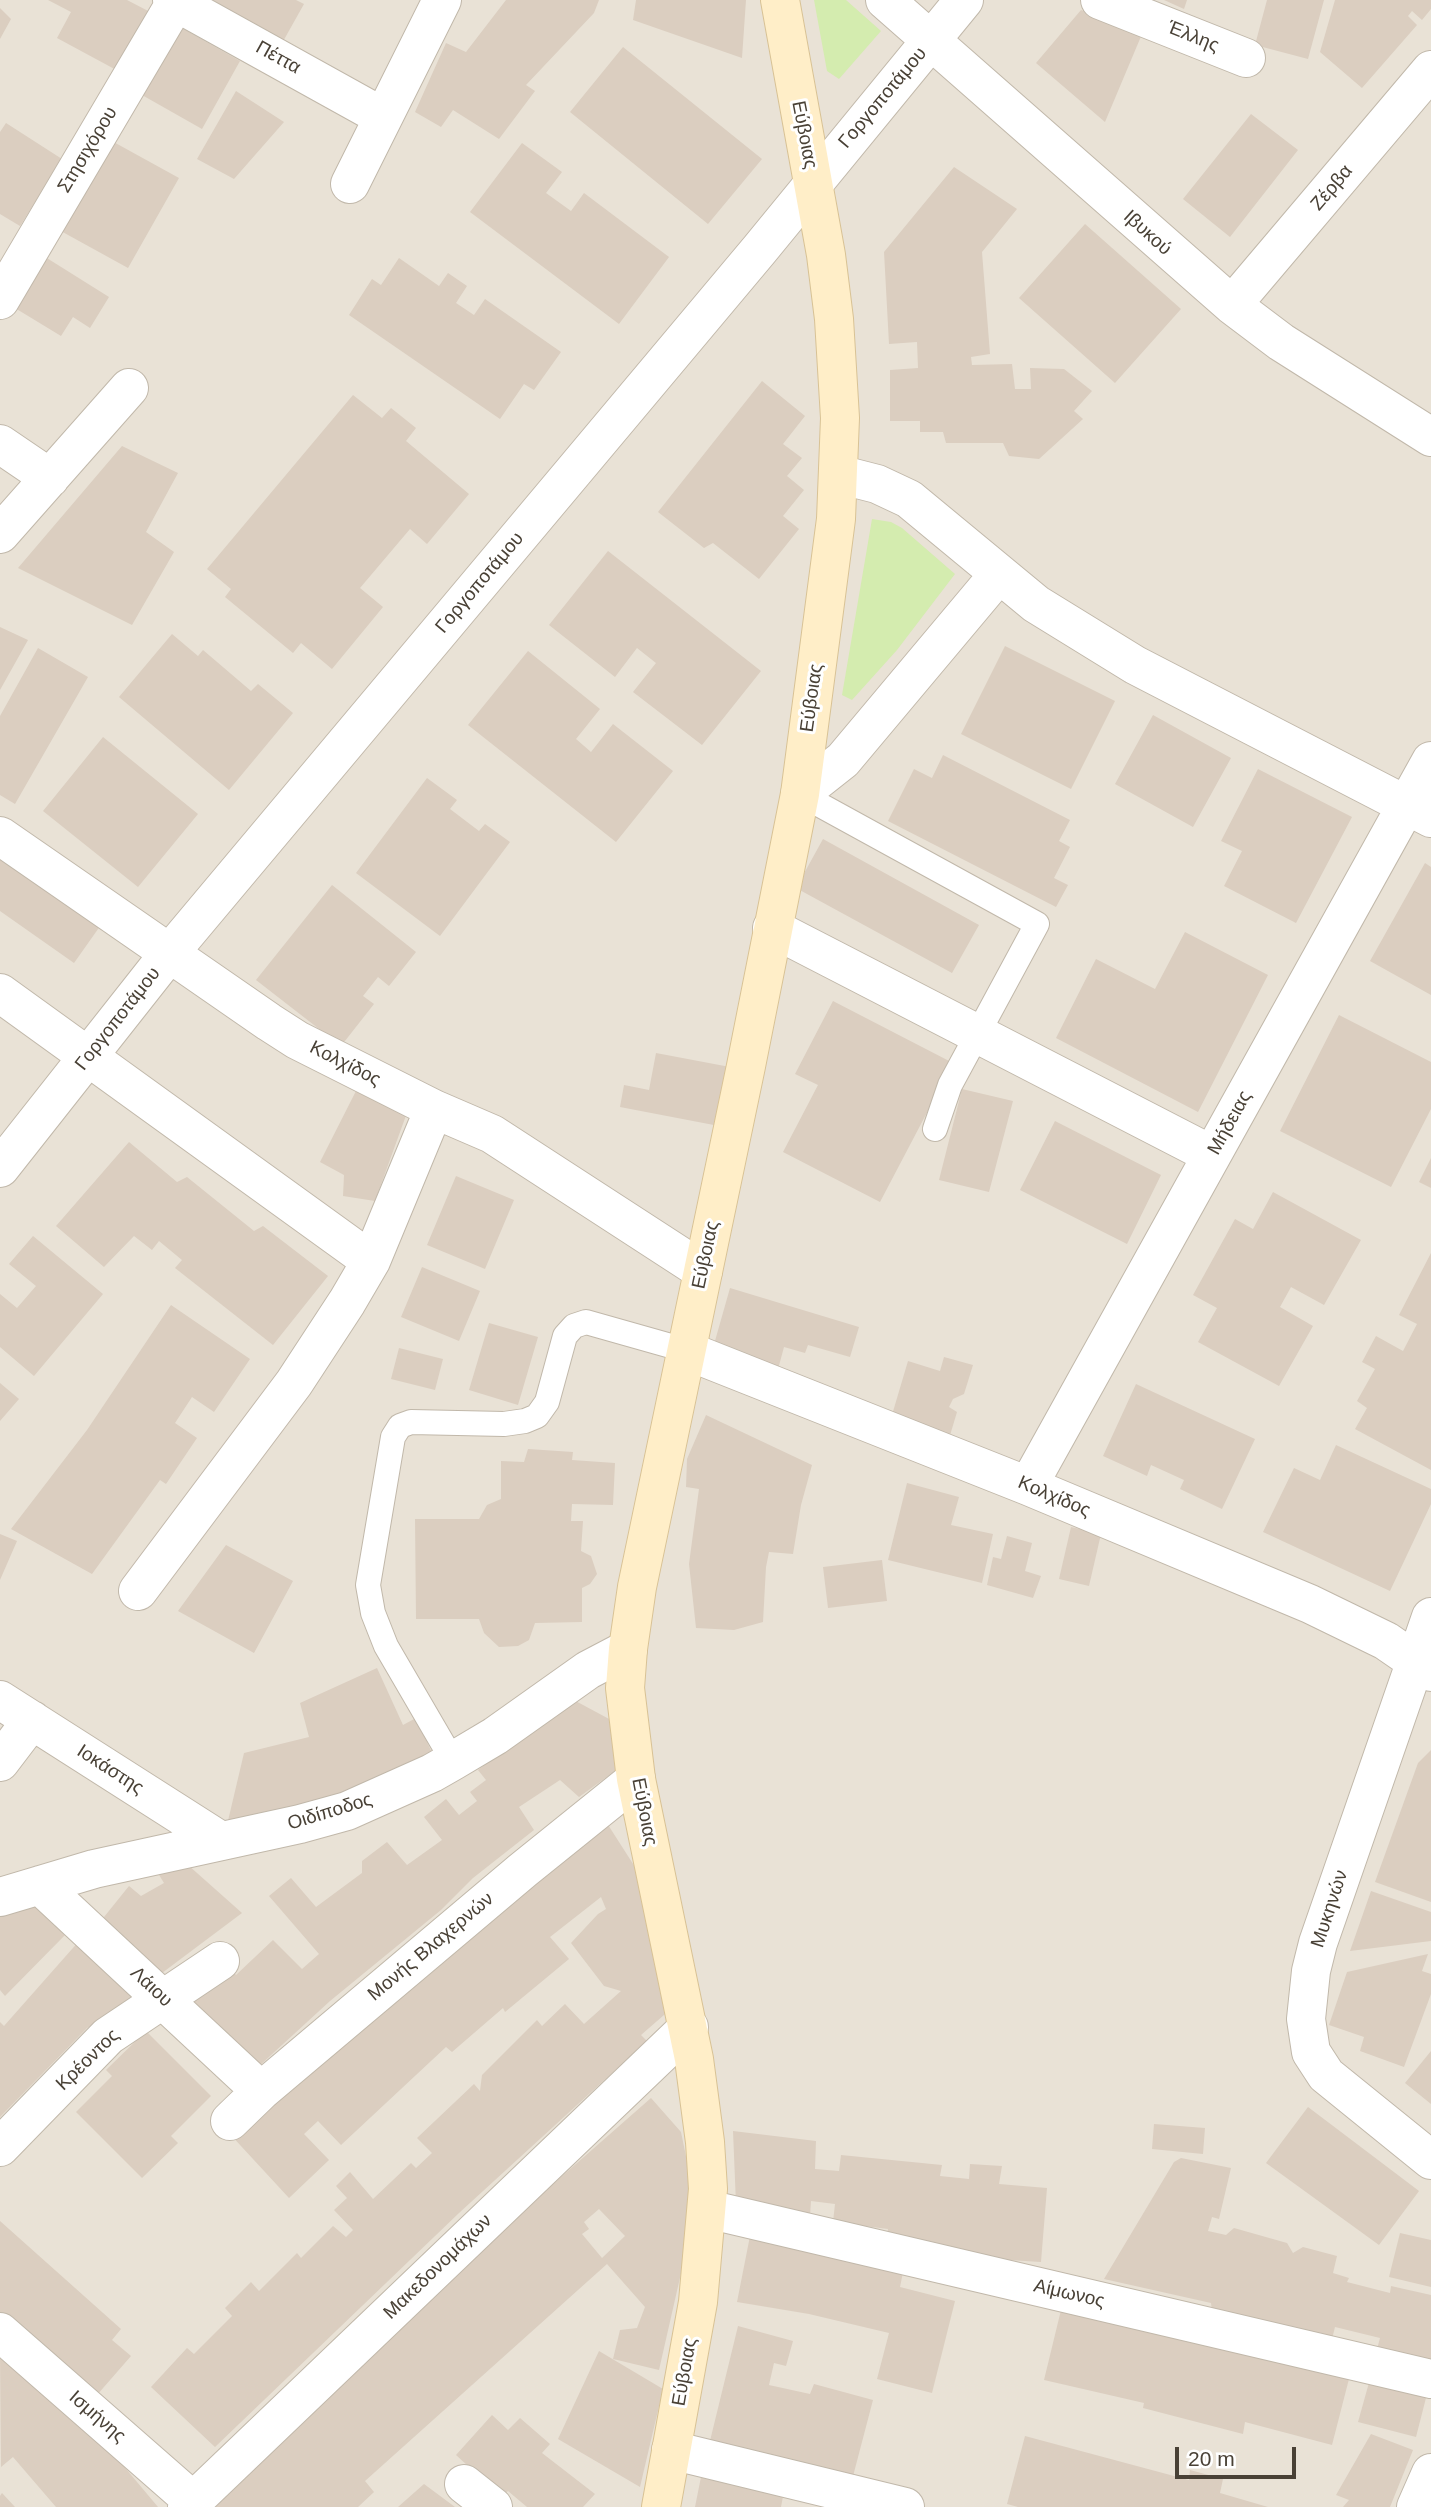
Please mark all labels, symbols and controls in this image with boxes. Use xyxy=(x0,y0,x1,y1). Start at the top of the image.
street label: Έλλης xyxy=(1164,16,1222,58)
street label: Πέττα xyxy=(252,36,304,80)
street label: Γοργοποτάμου xyxy=(834,43,932,153)
street label: Εύβοιας xyxy=(786,99,822,171)
street label: Στησιχόρου xyxy=(53,103,123,197)
street label: Ζέρβα xyxy=(1306,160,1358,216)
street label: Ιβυκού xyxy=(1118,206,1176,260)
street label: Γοργοποτάμου xyxy=(431,528,529,638)
street label: Εύβοιας xyxy=(796,662,828,734)
street label: Γοργοποτάμου xyxy=(71,963,165,1075)
street label: Κολχίδος xyxy=(306,1036,384,1092)
street label: Μήδειας xyxy=(1203,1087,1257,1159)
street label: Εύβοιας xyxy=(688,1219,724,1291)
street label: Κολχίδος xyxy=(1014,1472,1094,1522)
street label: Ιοκάστης xyxy=(72,1740,148,1800)
street label: Εύβοιας xyxy=(626,1776,662,1848)
street label: Οιδίποδος xyxy=(285,1788,375,1836)
street label: Μυκηνών xyxy=(1307,1867,1353,1951)
street label: Μονής Βλαχερνών xyxy=(364,1888,498,2006)
street label: Λάιου xyxy=(125,1962,177,2012)
street label: Κρέοντος xyxy=(52,2024,124,2096)
street label: Μακεδονομάχων xyxy=(379,2210,497,2324)
street label: Αίμωνος xyxy=(1031,2275,1107,2313)
street label: Εύβοιας xyxy=(668,2336,702,2408)
street label: Ισμήνης xyxy=(64,2386,130,2448)
scale bar xyxy=(1179,2434,1300,2478)
text: 20 m xyxy=(1188,2447,1235,2470)

